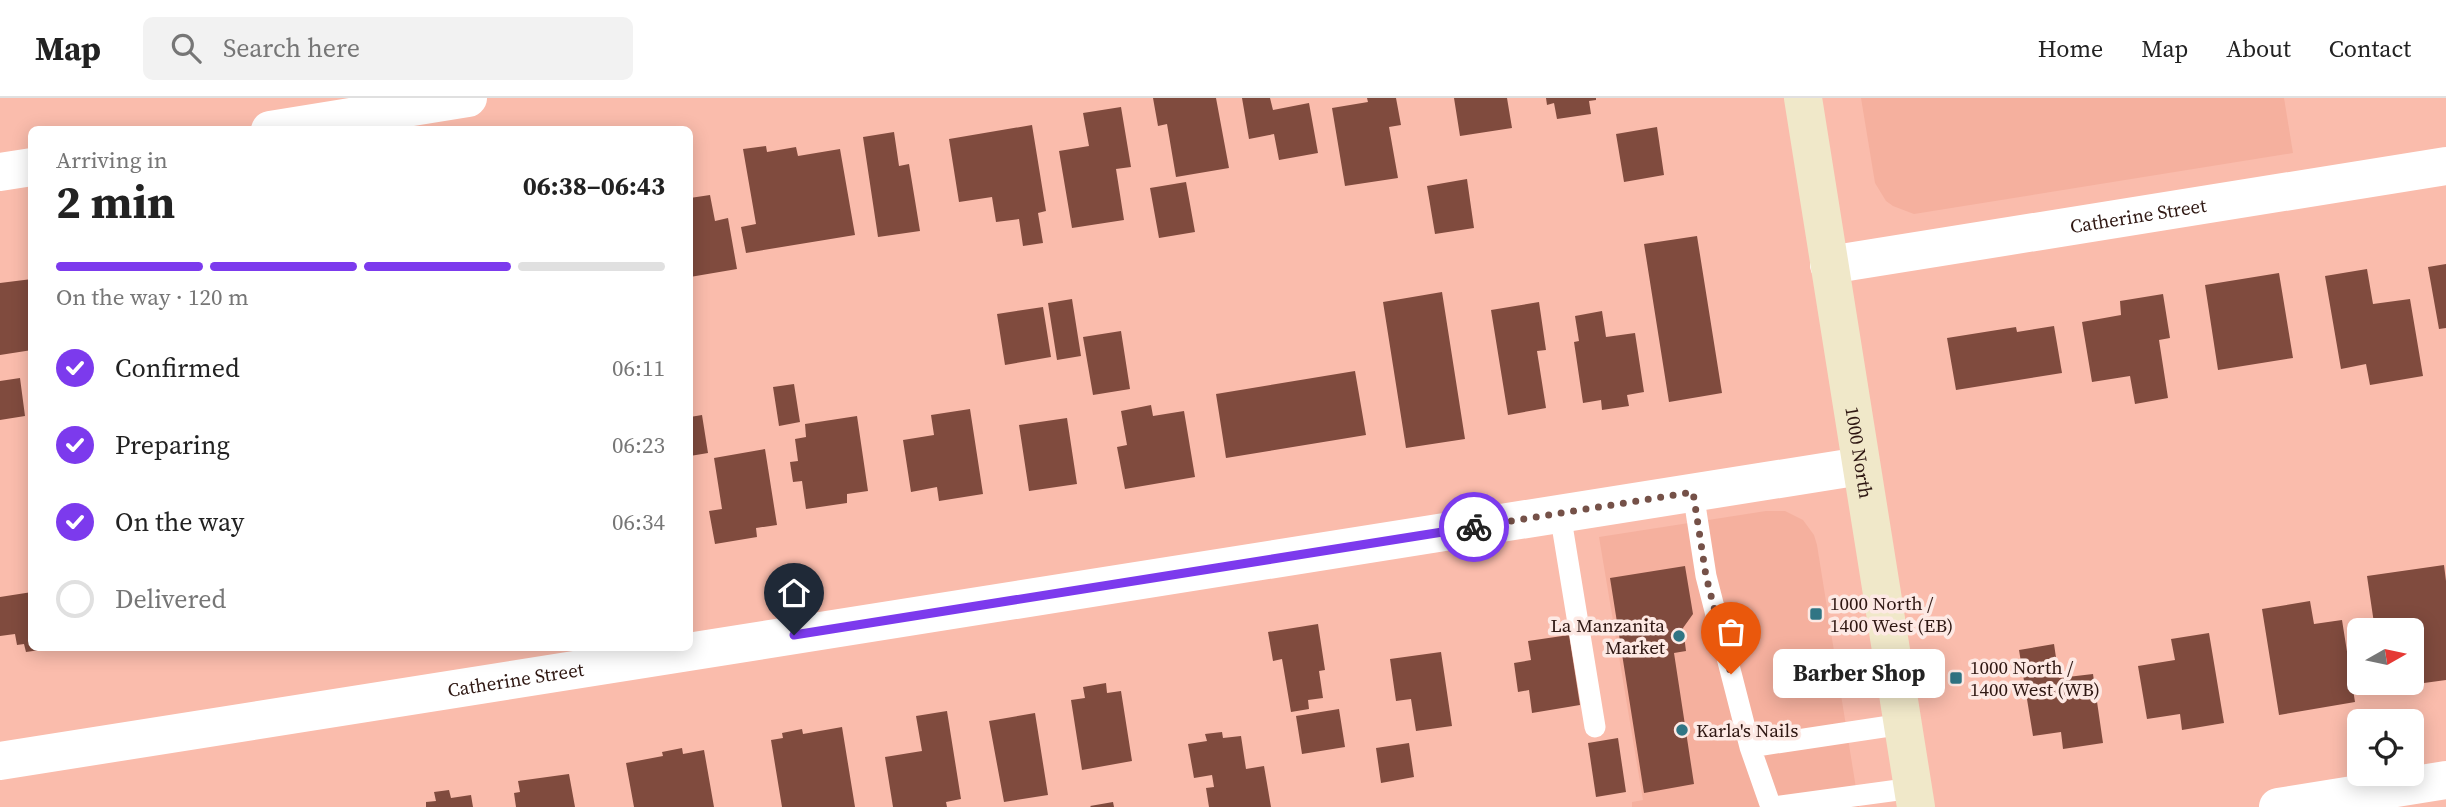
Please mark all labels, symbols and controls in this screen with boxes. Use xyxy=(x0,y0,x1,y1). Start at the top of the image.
search box xyxy=(143,17,633,80)
text: Map xyxy=(35,26,101,71)
icon: search xyxy=(167,29,205,67)
text: Search here xyxy=(223,30,360,66)
text: Home xyxy=(2038,32,2103,65)
text: Map xyxy=(2141,32,2188,65)
text: About xyxy=(2226,32,2291,65)
text: Contact xyxy=(2329,32,2411,65)
text: Arriving in xyxy=(56,144,168,176)
text: 06:38–06:43 xyxy=(523,168,665,204)
text: 2 min xyxy=(56,170,175,233)
street label: Catherine Street xyxy=(2068,192,2209,239)
text: On the way · 120 m xyxy=(56,281,249,313)
icon: check xyxy=(56,349,94,387)
text: Confirmed xyxy=(115,350,240,386)
text: 06:11 xyxy=(612,352,665,384)
street label: 1000 North xyxy=(1839,405,1880,500)
icon: check xyxy=(56,426,94,464)
text: Preparing xyxy=(115,427,230,463)
text: 06:23 xyxy=(612,429,665,461)
courier xyxy=(1439,492,1509,562)
icon: check xyxy=(56,503,94,541)
text: On the way xyxy=(115,504,244,540)
text: 06:34 xyxy=(612,506,665,538)
icon: bike xyxy=(1455,508,1493,546)
pin xyxy=(764,563,824,635)
icon: home xyxy=(775,574,813,612)
text: Delivered xyxy=(115,581,226,617)
place label: 1000 North / 1400 West (EB) xyxy=(1830,590,1953,638)
pin xyxy=(1701,602,1761,674)
marker: 1000 North / 1400 West (EB) xyxy=(1808,606,1824,622)
place label: La Manzanita Market xyxy=(1550,612,1666,660)
icon: bag xyxy=(1712,613,1750,651)
north arrow xyxy=(2347,618,2424,695)
map controls xyxy=(2347,618,2424,786)
marker: La Manzanita Market xyxy=(1671,628,1687,644)
callout: Barber Shop xyxy=(1773,650,1944,698)
place label: 1000 North / 1400 West (WB) xyxy=(1970,654,2100,702)
street label: Catherine Street xyxy=(446,656,586,703)
text: Barber Shop xyxy=(1793,657,1925,689)
marker: 1000 North / 1400 West (WB) xyxy=(1948,670,1964,686)
button: locate xyxy=(2347,709,2424,786)
place label: Karla's Nails xyxy=(1696,717,1798,743)
marker: Karla's Nails xyxy=(1674,722,1690,738)

